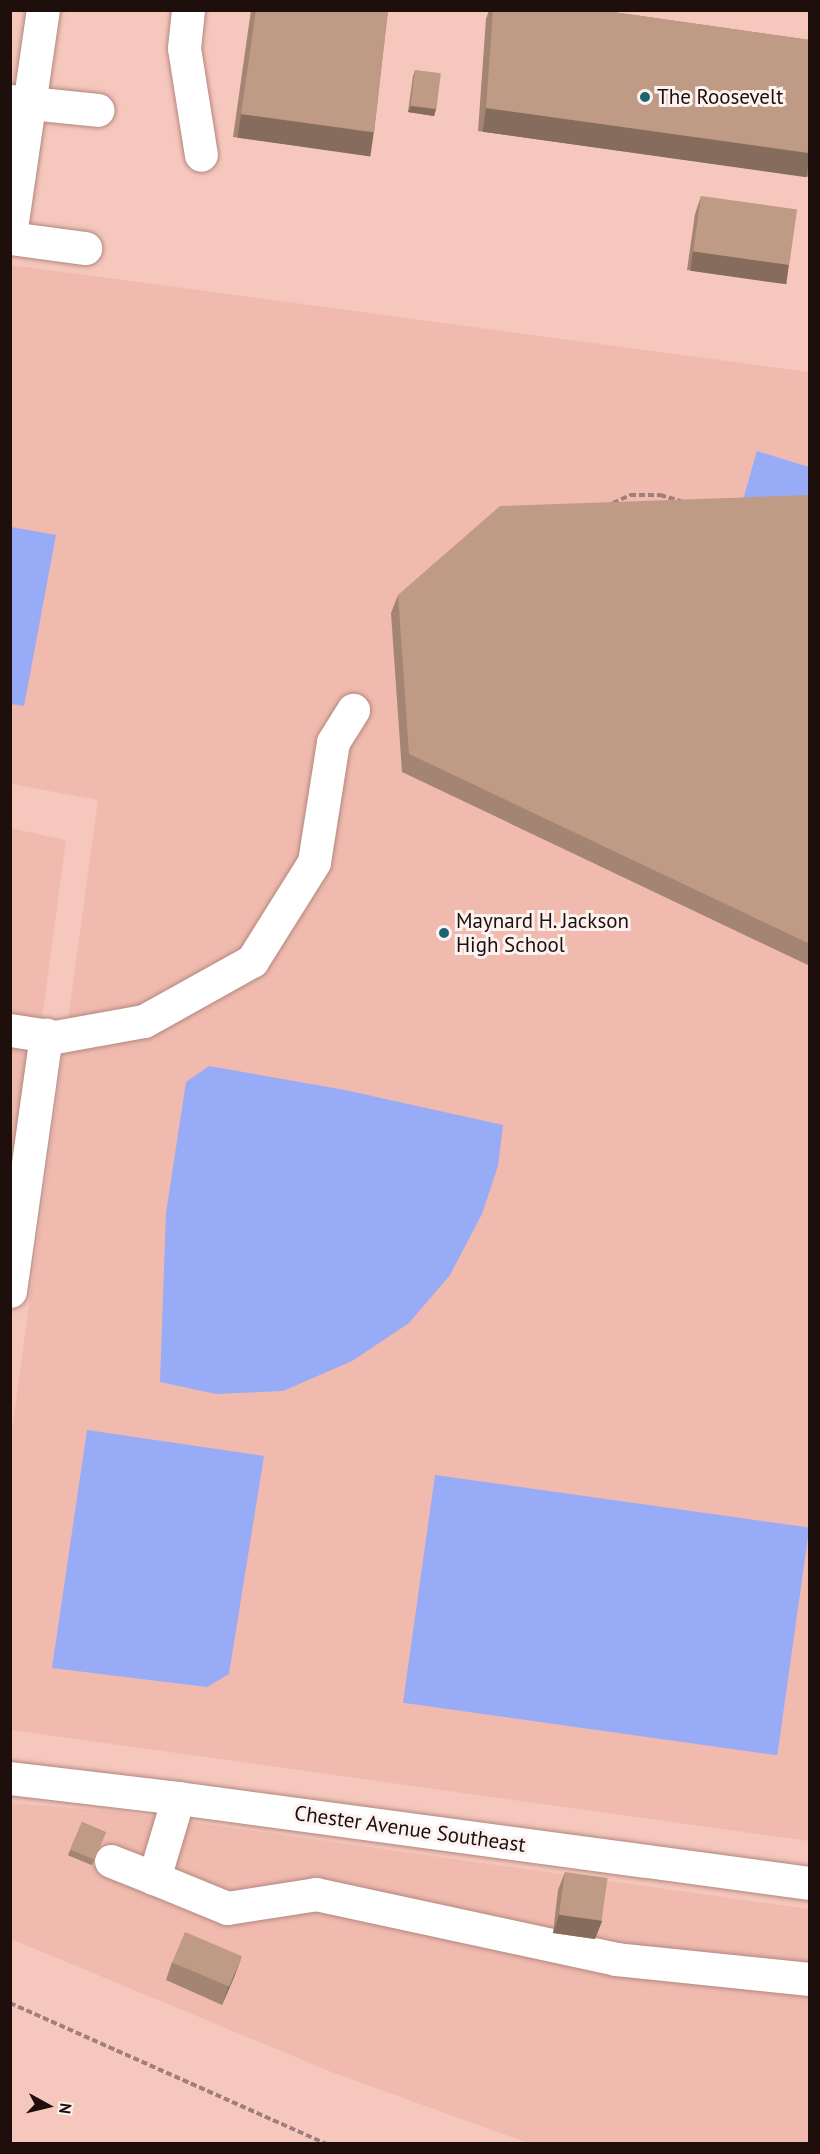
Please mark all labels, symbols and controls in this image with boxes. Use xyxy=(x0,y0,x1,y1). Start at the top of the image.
place label: The Roosevelt xyxy=(657,84,783,110)
marker: The Roosevelt xyxy=(638,90,652,104)
place label: Maynard H. Jackson High School xyxy=(456,908,631,958)
marker: Maynard H. Jackson High School xyxy=(437,926,451,940)
street label: Chester Avenue Southeast xyxy=(292,1800,528,1858)
north arrow xyxy=(18,2076,78,2136)
text: N xyxy=(55,2102,76,2115)

